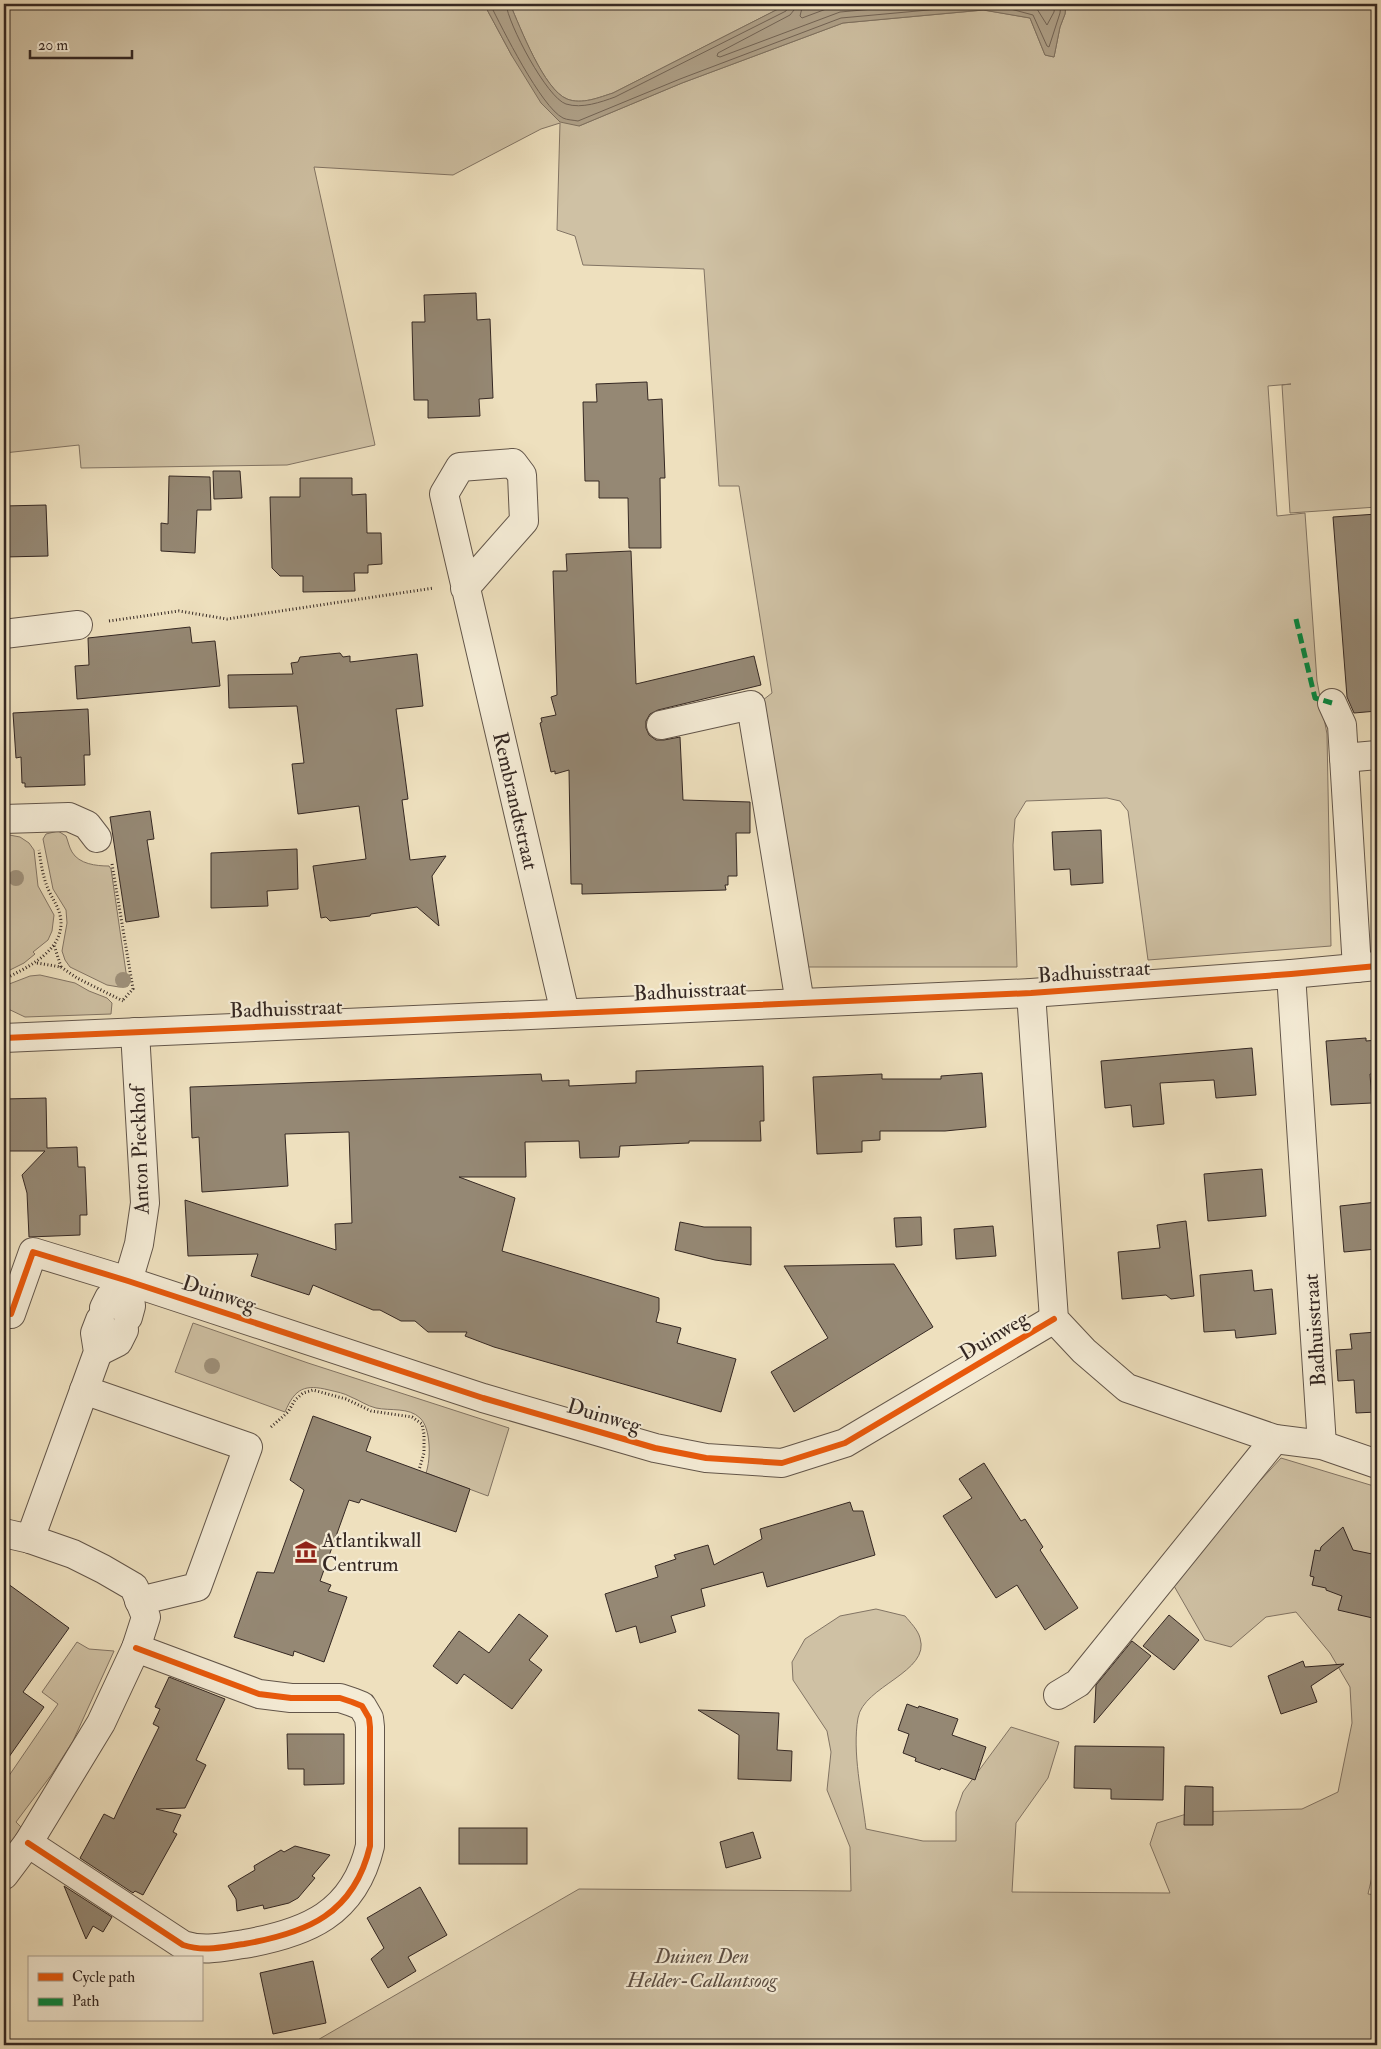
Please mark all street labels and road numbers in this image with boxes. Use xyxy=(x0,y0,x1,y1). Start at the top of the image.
street label: Rembrandtstraat xyxy=(486,730,544,873)
street label: Badhuisstraat xyxy=(1037,955,1152,989)
street label: Badhuisstraat xyxy=(633,975,747,1007)
street label: Badhuisstraat xyxy=(229,994,343,1024)
street label: Anton Pieckhof xyxy=(124,1082,156,1216)
street label: Duinweg xyxy=(179,1269,260,1319)
street label: Badhuisstraat xyxy=(1298,1272,1332,1387)
street label: Duinweg xyxy=(954,1305,1034,1367)
street label: Duinweg xyxy=(564,1393,645,1440)

